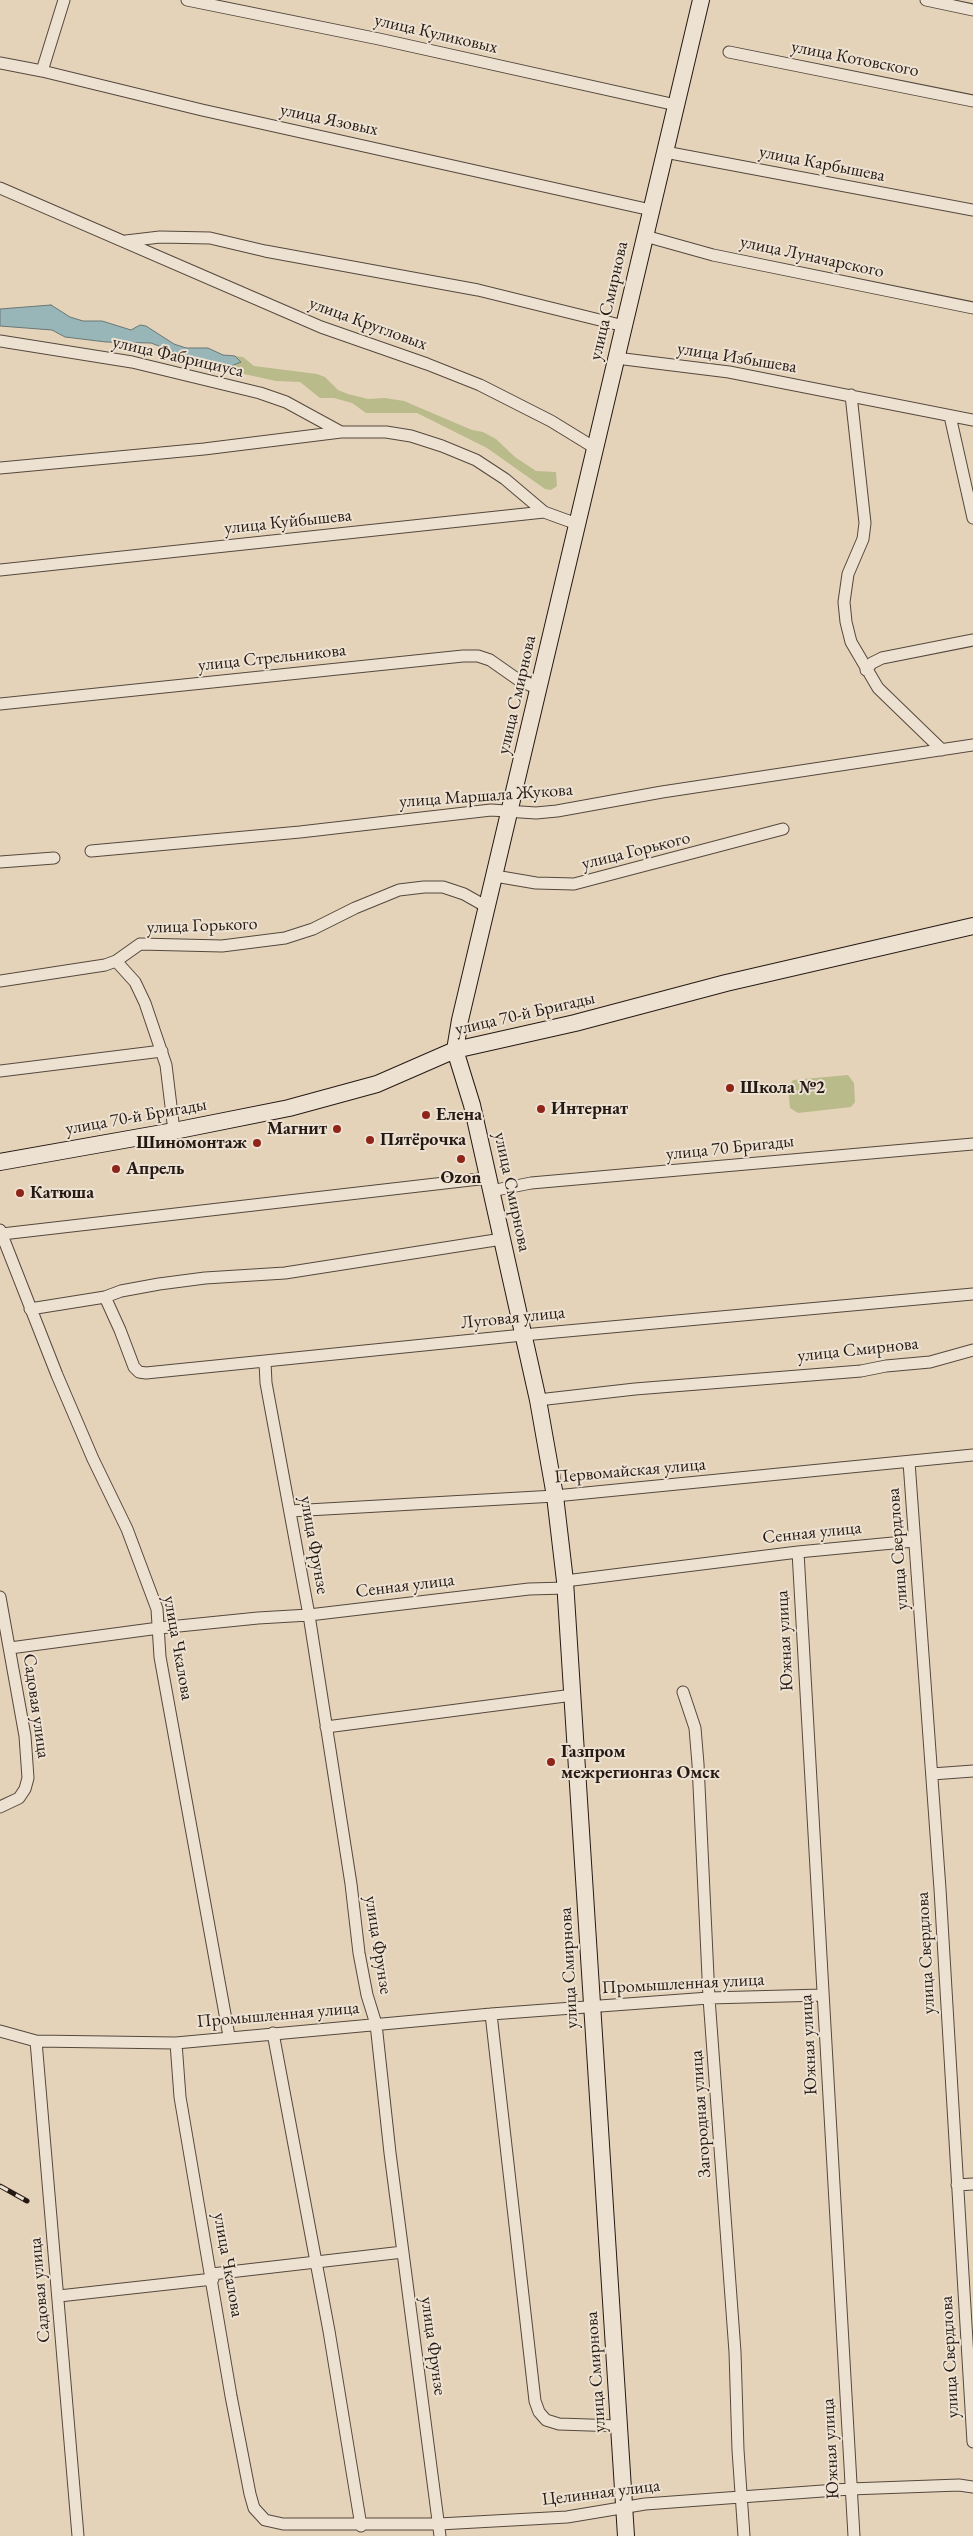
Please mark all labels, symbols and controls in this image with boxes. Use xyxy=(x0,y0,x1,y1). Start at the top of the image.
street label: улица Куликовых xyxy=(372,9,500,59)
street label: улица Котовского xyxy=(789,36,921,82)
street label: улица Язовых xyxy=(278,99,380,141)
street label: улица Карбышева xyxy=(757,141,887,187)
street label: улица Луначарского xyxy=(738,231,886,283)
street label: улица Смирнова xyxy=(585,239,633,363)
street label: улица Кругловых xyxy=(306,293,430,355)
street label: улица Фабрициуса xyxy=(110,331,246,383)
street label: улица Избышева xyxy=(676,338,798,378)
street label: улица Куйбышева xyxy=(223,505,353,539)
street label: улица Смирнова xyxy=(493,633,541,757)
street label: улица Стрельникова xyxy=(197,639,347,677)
street label: улица Маршала Жукова xyxy=(399,779,573,813)
street label: улица Горького xyxy=(580,827,692,875)
street label: улица Горького xyxy=(146,913,258,939)
street label: улица 70-й Бригады xyxy=(453,987,597,1041)
place label: Школа №2 xyxy=(740,1077,825,1099)
marker: Школа №2 xyxy=(724,1082,736,1094)
street label: улица 70-й Бригады xyxy=(64,1094,208,1140)
place label: Интернат xyxy=(551,1098,628,1120)
marker: Интернат xyxy=(535,1103,547,1115)
place label: Елена xyxy=(436,1104,482,1126)
marker: Елена xyxy=(420,1109,432,1121)
place label: Магнит xyxy=(267,1118,327,1140)
marker: Магнит xyxy=(331,1123,343,1135)
place label: Пятёрочка xyxy=(380,1129,466,1151)
street label: улица Смирнова xyxy=(489,1130,535,1254)
street label: улица 70 Бригады xyxy=(665,1131,795,1165)
place label: Шиномонтаж xyxy=(136,1132,247,1154)
marker: Пятёрочка xyxy=(364,1134,376,1146)
marker: Шиномонтаж xyxy=(251,1137,263,1149)
marker: Ozon xyxy=(455,1153,467,1165)
place label: Апрель xyxy=(126,1158,184,1180)
marker: Апрель xyxy=(110,1163,122,1175)
place label: Ozon xyxy=(441,1167,481,1189)
place label: Катюша xyxy=(30,1182,94,1204)
marker: Катюша xyxy=(14,1187,26,1199)
street label: Луговая улица xyxy=(460,1302,566,1334)
street label: улица Смирнова xyxy=(796,1333,920,1367)
street label: Первомайская улица xyxy=(553,1454,707,1488)
street label: улица Свердлова xyxy=(883,1487,913,1611)
street label: улица Фрунзе xyxy=(295,1494,333,1596)
street label: Сенная улица xyxy=(761,1517,863,1549)
street label: Сенная улица xyxy=(354,1569,456,1603)
street label: Южная улица xyxy=(772,1590,798,1692)
street label: улица Чкалова xyxy=(158,1594,198,1702)
street label: Садовая улица xyxy=(18,1652,54,1760)
place label: Газпром межрегионгаз Омск xyxy=(561,1741,720,1784)
marker: Газпром межрегионгаз Омск xyxy=(545,1756,557,1768)
street label: улица Свердлова xyxy=(912,1891,940,2015)
street label: улица Фрунзе xyxy=(360,1894,396,1996)
street label: улица Смирнова xyxy=(555,1907,583,2029)
street label: Промышленная улица xyxy=(601,1969,765,1999)
street label: Южная улица xyxy=(796,1994,822,2096)
street label: Промышленная улица xyxy=(196,1997,360,2033)
street label: Загородная улица xyxy=(686,2049,716,2179)
street label: улица Чкалова xyxy=(208,2211,248,2319)
street label: Садовая улица xyxy=(25,2236,55,2344)
street label: улица Фрунзе xyxy=(415,2295,451,2397)
street label: улица Свердлова xyxy=(936,2295,964,2419)
street label: улица Смирнова xyxy=(581,2311,611,2433)
street label: Южная улица xyxy=(818,2398,844,2500)
street label: Целинная улица xyxy=(541,2475,661,2511)

